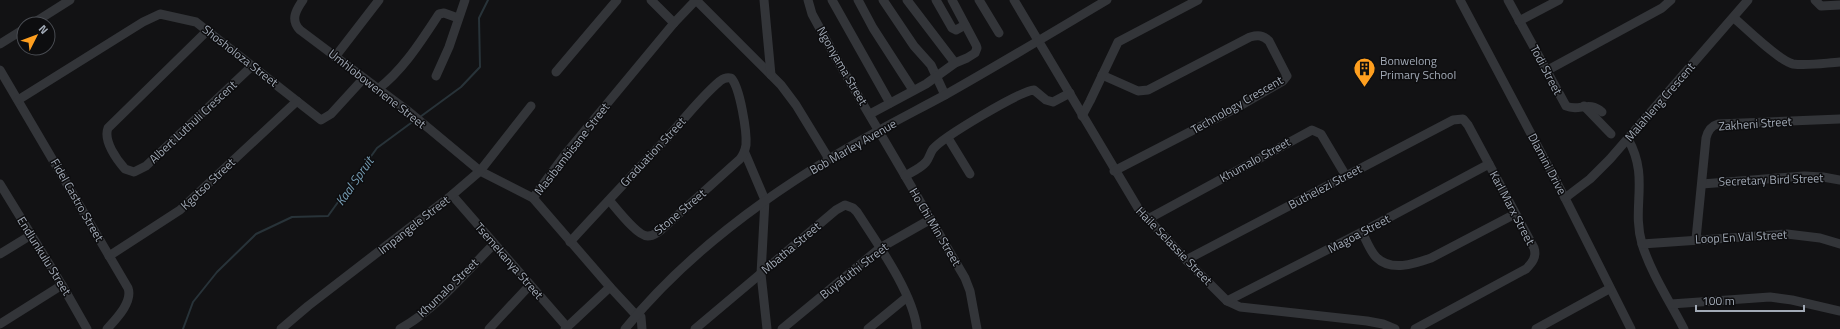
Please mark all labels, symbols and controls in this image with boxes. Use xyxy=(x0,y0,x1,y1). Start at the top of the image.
north arrow xyxy=(16,16,56,56)
street label: Shosholoza Street xyxy=(198,20,283,92)
text: N xyxy=(35,21,52,37)
street label: Ngonyama Street xyxy=(812,23,873,109)
street label: Todi Street xyxy=(1525,41,1568,99)
street label: Umhlobowenene Street xyxy=(324,44,431,133)
place label: Bonwelong Primary School xyxy=(1380,51,1456,84)
building icon: Bonwelong Primary School xyxy=(1352,55,1378,88)
street label: Malahleng Crescent xyxy=(1620,57,1700,145)
street label: Technology Crescent xyxy=(1187,70,1287,139)
street label: Albert Luthuli Crescent xyxy=(144,75,242,168)
street label: Masibambisane Street xyxy=(529,98,614,199)
street label: Zakheni Street xyxy=(1718,111,1793,136)
street label: Graduation Street xyxy=(615,112,691,191)
street label: Bob Marley Avenue xyxy=(806,114,900,179)
street label: Dlamini Drive xyxy=(1523,130,1572,198)
street label: Khumalo Street xyxy=(1216,132,1294,187)
water label: Kaal Spruit xyxy=(330,151,379,209)
street label: Kgotso Street xyxy=(176,153,240,214)
street label: Fidel Castro Street xyxy=(46,155,109,245)
street label: Buthelezi Street xyxy=(1285,159,1366,214)
street label: Karl Marx Street xyxy=(1485,167,1540,249)
street label: Secretary Bird Street xyxy=(1718,168,1824,191)
street label: Stone Street xyxy=(649,184,711,239)
street label: Ho Chi Min Street xyxy=(905,184,967,270)
street label: Impangele Street xyxy=(374,190,454,259)
street label: Haile Selassie Street xyxy=(1132,202,1218,290)
street label: Magoa Street xyxy=(1324,209,1394,258)
street label: Endlunkulu Street xyxy=(13,213,77,300)
street label: Mbatha Street xyxy=(757,216,825,278)
street label: Tsemekanya Street xyxy=(471,218,549,304)
street label: Loop En Val Street xyxy=(1695,225,1788,248)
street label: Buyafuthi Street xyxy=(815,237,893,304)
street label: Khumalo Street xyxy=(413,253,483,322)
scale bar xyxy=(1696,287,1804,313)
text: 100 m xyxy=(1702,291,1735,310)

